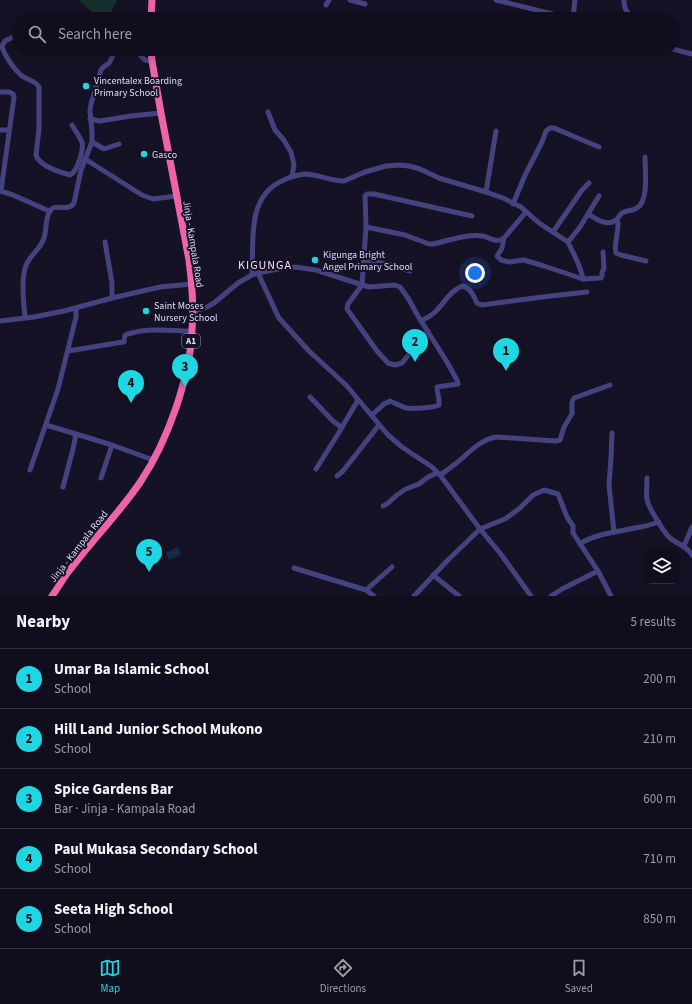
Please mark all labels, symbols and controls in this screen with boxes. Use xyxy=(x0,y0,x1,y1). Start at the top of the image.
search box xyxy=(12,12,680,56)
icon: search xyxy=(26,23,48,45)
text: Search here xyxy=(58,24,132,45)
place label: Vincentalex Boarding Primary School xyxy=(94,74,182,100)
marker: Vincentalex Boarding Primary School xyxy=(81,81,91,91)
place label: Gasco xyxy=(152,148,177,162)
marker: Gasco xyxy=(139,149,149,159)
street label: Jinja - Kampala Road xyxy=(179,200,207,289)
place label: Kigunga Bright Angel Primary School xyxy=(323,248,413,274)
marker: Kigunga Bright Angel Primary School xyxy=(310,255,320,265)
district label: KIGUNGA xyxy=(238,257,292,274)
your location xyxy=(465,263,485,283)
place label: Saint Moses Nursery School xyxy=(154,299,218,325)
marker: Saint Moses Nursery School xyxy=(141,306,151,316)
pin: 2 xyxy=(402,329,428,362)
road number: A1 xyxy=(182,334,200,348)
pin: 1 xyxy=(493,338,519,371)
pin: 3 xyxy=(172,354,198,387)
pin: 4 xyxy=(118,370,144,403)
street label: Jinja - Kampala Road xyxy=(46,508,111,586)
pin: 5 xyxy=(136,539,162,572)
map controls xyxy=(644,548,680,584)
button: layers xyxy=(644,548,680,584)
text: Nearby xyxy=(16,610,70,634)
text: 5 results xyxy=(631,613,676,631)
text: Umar Ba Islamic School xyxy=(54,659,209,680)
text: 1 xyxy=(26,670,32,688)
text: 200 m xyxy=(643,670,676,688)
text: School xyxy=(54,680,91,698)
text: Hill Land Junior School Mukono xyxy=(54,719,263,740)
text: 2 xyxy=(26,730,32,748)
text: 210 m xyxy=(643,730,676,748)
text: School xyxy=(54,740,91,758)
text: Spice Gardens Bar xyxy=(54,779,173,800)
text: 3 xyxy=(26,790,32,808)
text: 600 m xyxy=(643,790,676,808)
text: Bar · Jinja - Kampala Road xyxy=(54,800,196,818)
text: Paul Mukasa Secondary School xyxy=(54,839,258,860)
text: 4 xyxy=(26,850,32,868)
text: 710 m xyxy=(643,850,676,868)
text: School xyxy=(54,860,91,878)
text: Seeta High School xyxy=(54,899,173,920)
text: 5 xyxy=(26,910,32,928)
text: 850 m xyxy=(643,910,676,928)
text: School xyxy=(54,920,91,938)
tab: Map xyxy=(99,957,121,996)
tab: Directions xyxy=(320,957,366,996)
tab: Saved xyxy=(565,957,593,996)

